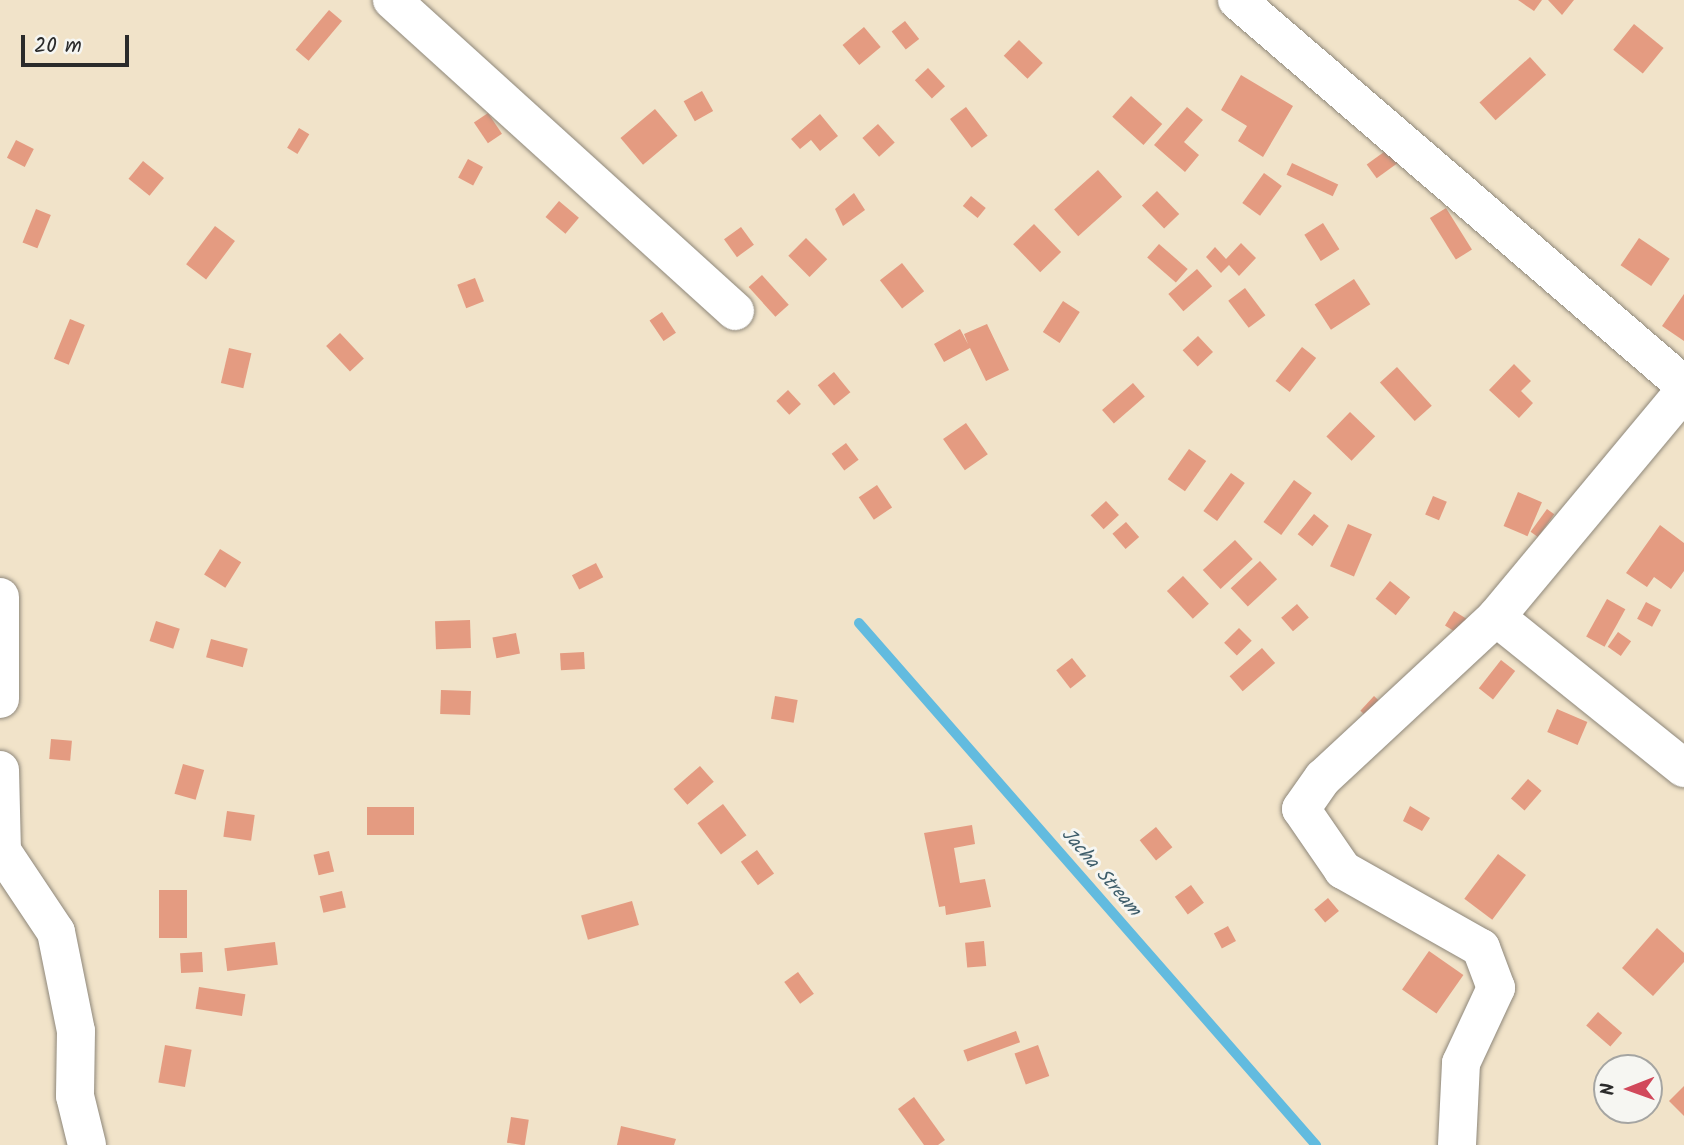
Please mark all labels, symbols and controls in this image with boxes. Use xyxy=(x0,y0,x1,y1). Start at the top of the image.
scale bar xyxy=(24,21,133,65)
text: 20 m xyxy=(34,30,82,63)
water label: Jacha Stream xyxy=(1056,824,1144,922)
north arrow xyxy=(1593,1054,1663,1124)
text: N xyxy=(1594,1083,1624,1096)

